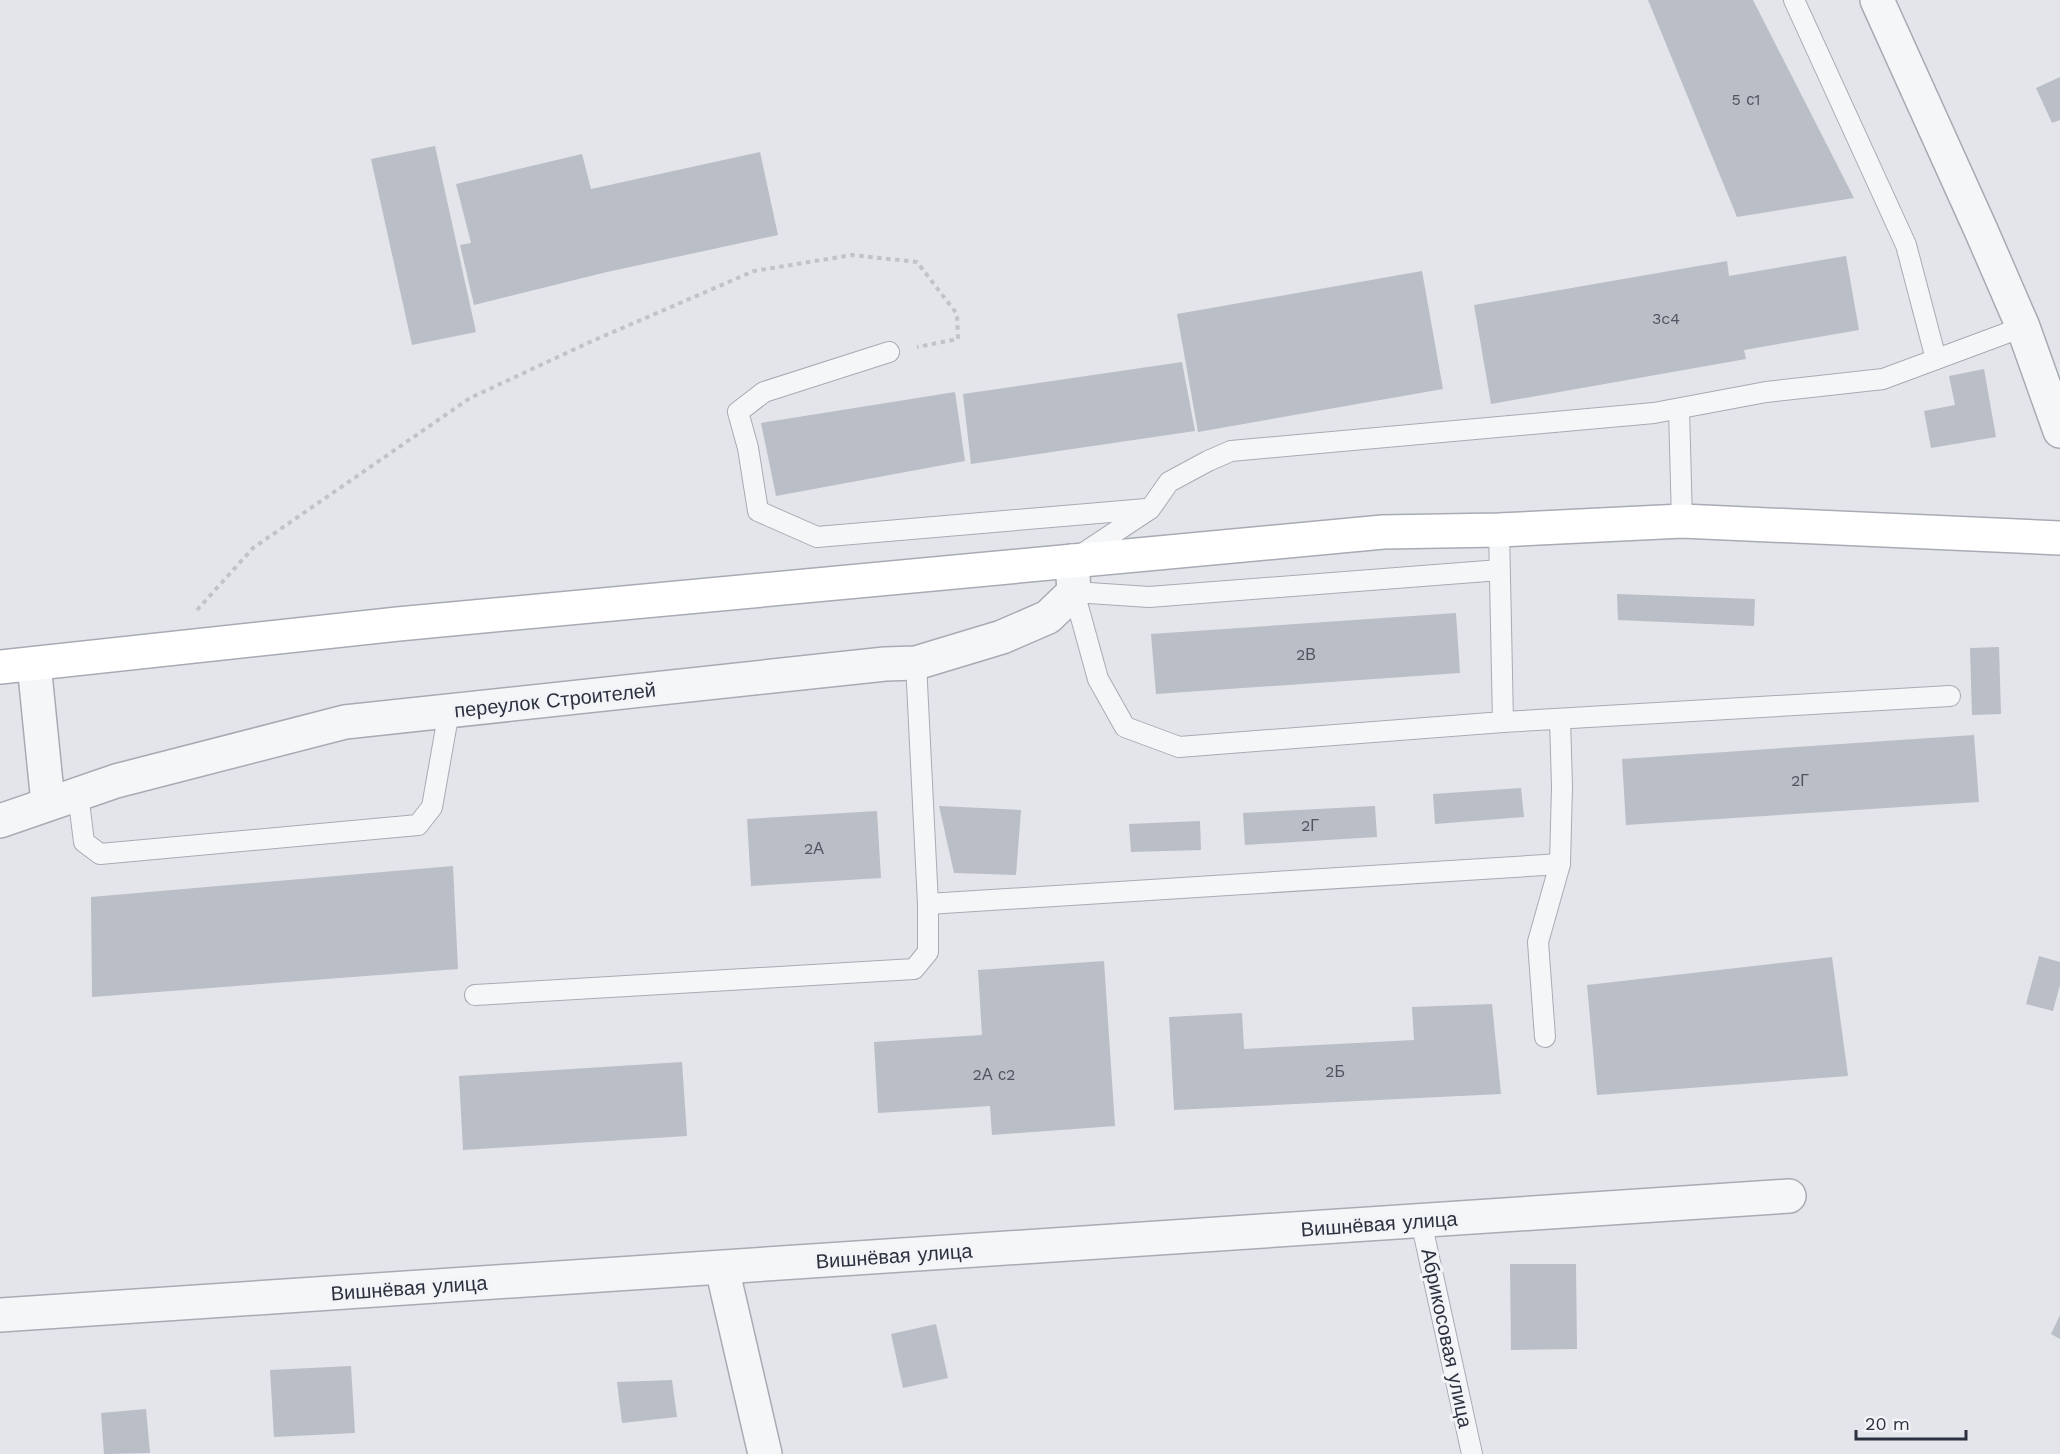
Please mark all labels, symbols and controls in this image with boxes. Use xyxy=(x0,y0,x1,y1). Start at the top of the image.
house number: 5 с1 xyxy=(1731,90,1761,109)
house number: 3c4 xyxy=(1652,309,1680,328)
house number: 2В xyxy=(1296,645,1316,664)
street label: переулок Строителей xyxy=(453,677,657,723)
house number: 2Г xyxy=(1791,771,1809,790)
house number: 2Г xyxy=(1301,816,1319,835)
house number: 2А xyxy=(804,839,824,858)
house number: 2Б xyxy=(1325,1062,1345,1081)
house number: 2А с2 xyxy=(973,1065,1015,1084)
street label: Вишнёвая улица xyxy=(1300,1206,1459,1241)
street label: Вишнёвая улица xyxy=(815,1238,974,1273)
street label: Абрикосовая улица xyxy=(1416,1246,1478,1431)
street label: Вишнёвая улица xyxy=(330,1270,489,1305)
scale bar xyxy=(1856,1403,1966,1441)
text: 20 m xyxy=(1865,1413,1910,1434)

